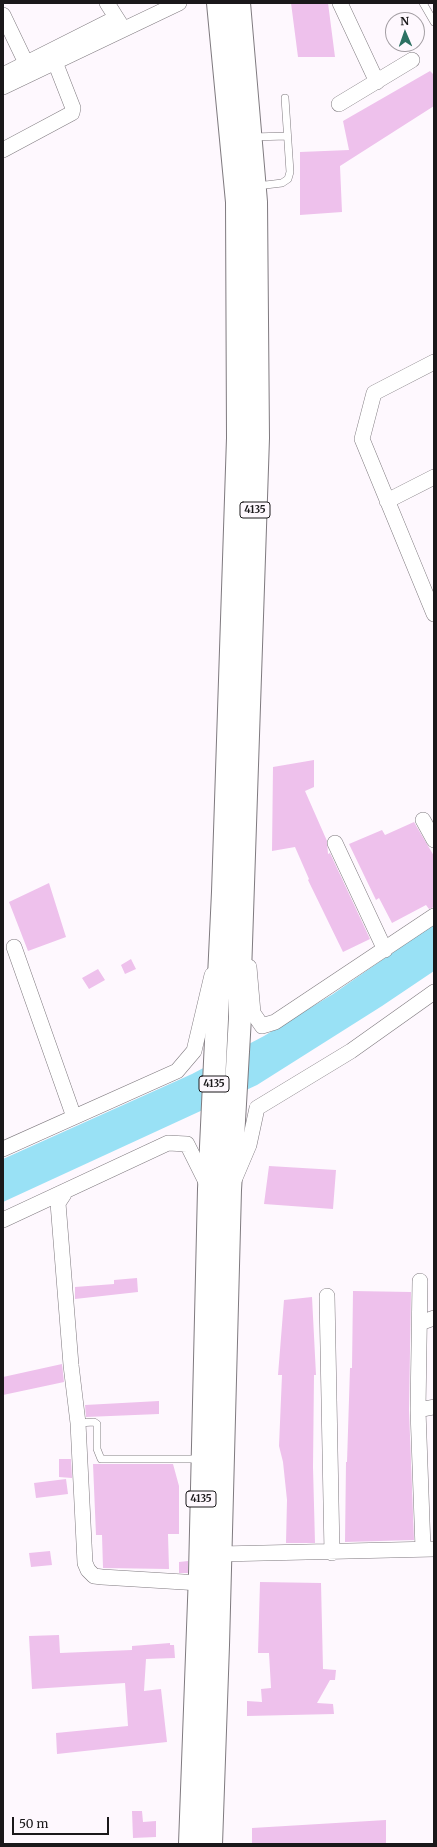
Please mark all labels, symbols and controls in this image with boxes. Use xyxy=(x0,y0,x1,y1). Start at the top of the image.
north arrow xyxy=(385,12,425,52)
text: N xyxy=(400,14,409,28)
road number: 4135 xyxy=(240,502,270,518)
road number: 4135 xyxy=(199,1076,229,1092)
road number: 4135 xyxy=(186,1491,216,1507)
scale bar xyxy=(14,1809,111,1835)
text: 50 m xyxy=(19,1816,48,1831)

